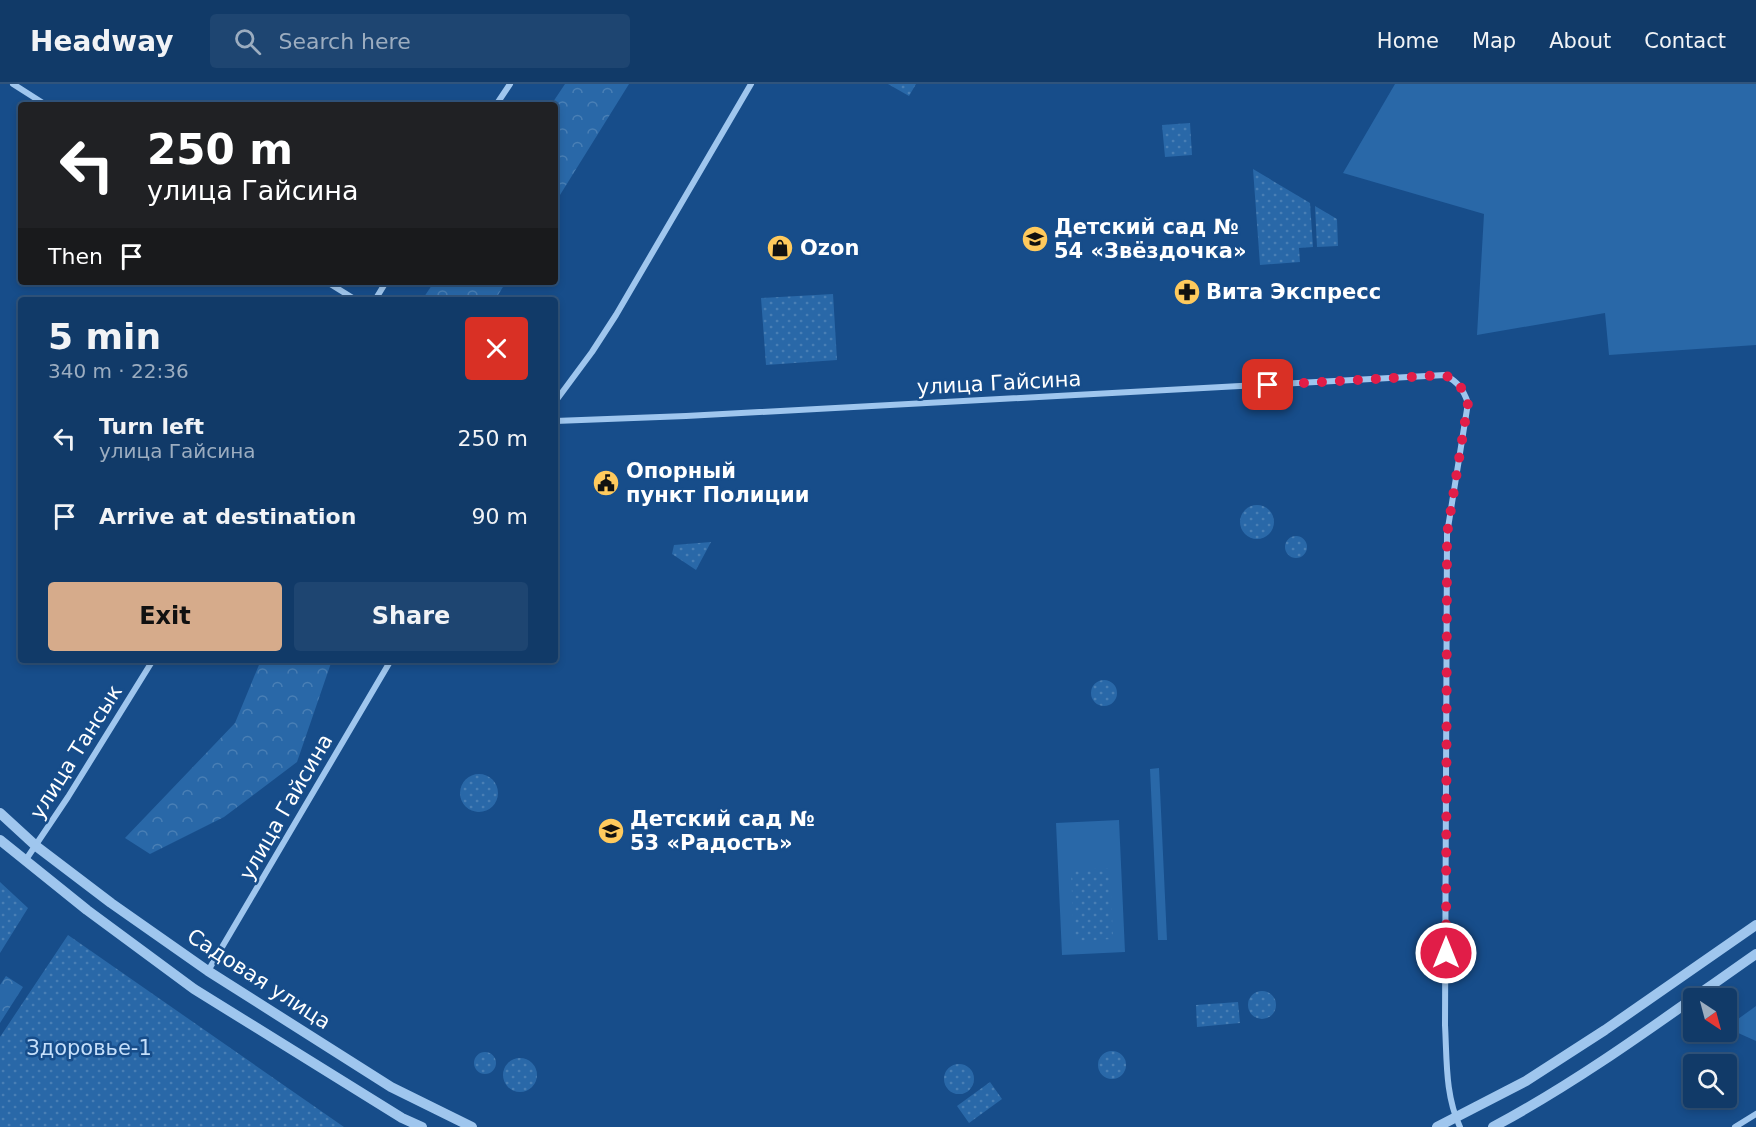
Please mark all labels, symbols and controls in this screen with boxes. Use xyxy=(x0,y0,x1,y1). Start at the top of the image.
search box xyxy=(210,14,630,68)
text: Headway xyxy=(30,25,174,58)
icon: search xyxy=(231,25,264,58)
text: Search here xyxy=(279,29,411,54)
text: Home xyxy=(1377,29,1439,53)
text: Map xyxy=(1472,29,1516,53)
text: About xyxy=(1549,29,1611,53)
text: Contact xyxy=(1644,29,1726,53)
text: 250 m xyxy=(147,125,293,174)
icon: left xyxy=(48,126,126,204)
text: улица Гайсина xyxy=(147,175,358,206)
place label: Детский сад № 54 «Звёздочка» xyxy=(1054,215,1247,263)
school or university icon: Детский сад № 54 «Звёздочка» xyxy=(1020,224,1050,254)
shop icon: Ozon xyxy=(765,233,795,263)
place label: Ozon xyxy=(800,236,859,260)
icon: arrive xyxy=(115,240,148,273)
text: Then xyxy=(48,244,103,269)
pharmacy icon: Вита Экспресс xyxy=(1172,277,1202,307)
place label: Вита Экспресс xyxy=(1206,280,1381,304)
text: 5 min xyxy=(48,316,161,357)
button: close xyxy=(465,317,528,380)
text: 340 m · 22:36 xyxy=(48,359,189,383)
pin xyxy=(1242,359,1293,410)
street label: улица Гайсина xyxy=(916,367,1082,399)
icon: arrive xyxy=(1251,368,1284,401)
text: Turn left xyxy=(99,414,204,439)
icon: left xyxy=(48,422,81,455)
text: 250 m xyxy=(458,426,528,451)
text: улица Гайсина xyxy=(99,439,256,463)
place label: Опорный пункт Полиции xyxy=(626,459,810,507)
public building icon: Опорный пункт Полиции xyxy=(591,468,621,498)
icon: arrive xyxy=(48,500,81,533)
text: Arrive at destination xyxy=(99,504,356,529)
text: 90 m xyxy=(472,504,528,529)
button: Exit xyxy=(48,582,282,651)
button: Share xyxy=(294,582,528,651)
street label: улица Тансык xyxy=(25,681,127,823)
street label: улица Гайсина xyxy=(234,730,338,884)
place label: Детский сад № 53 «Радость» xyxy=(630,807,815,855)
school or university icon: Детский сад № 53 «Радость» xyxy=(596,816,626,846)
position arrow xyxy=(1414,921,1478,985)
street label: Садовая улица xyxy=(183,924,335,1034)
north arrow xyxy=(1683,988,1737,1042)
map controls xyxy=(1683,988,1737,1108)
park label: Здоровье-1 xyxy=(26,1036,152,1060)
button: search xyxy=(1683,1054,1737,1108)

